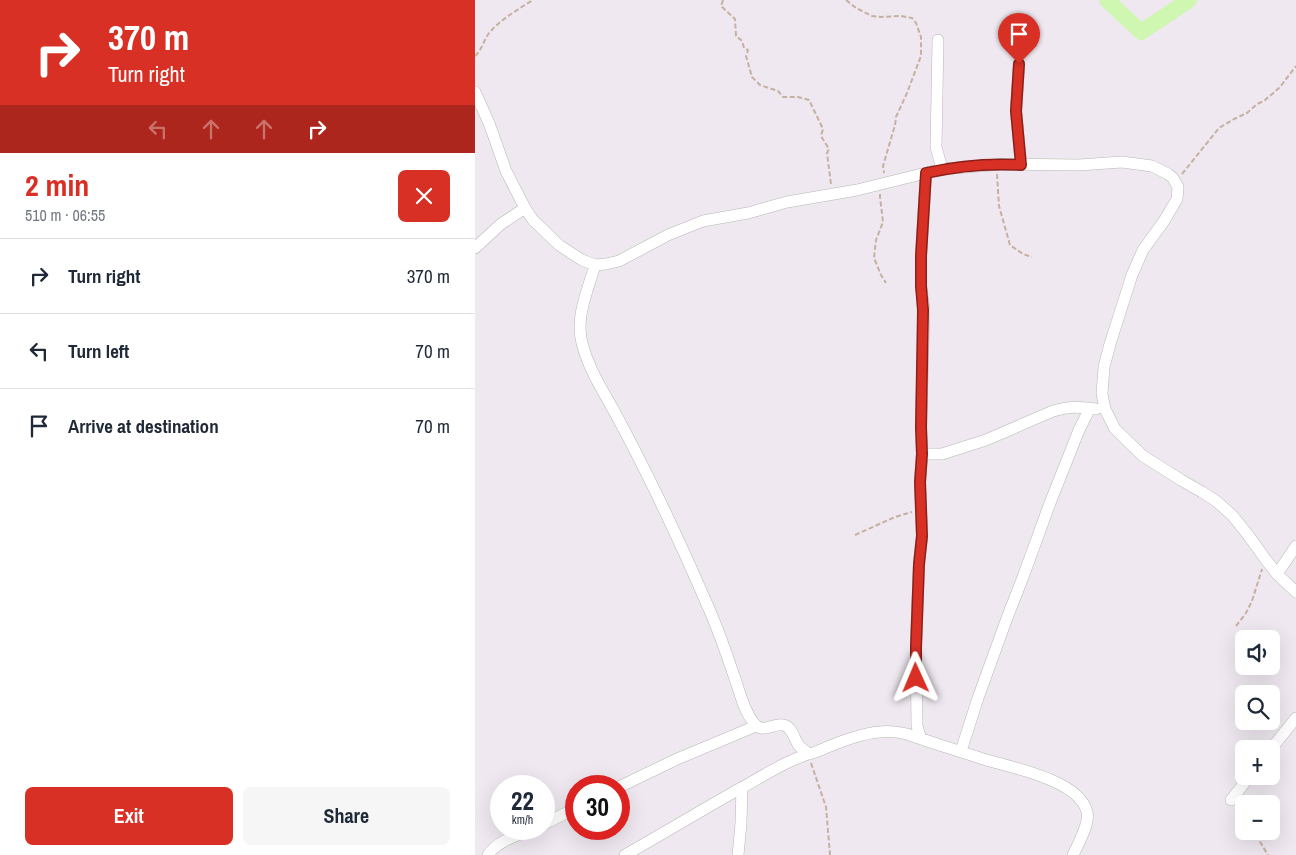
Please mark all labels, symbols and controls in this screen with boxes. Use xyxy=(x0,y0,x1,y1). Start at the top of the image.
pin xyxy=(998,13,1040,64)
text: 370 m xyxy=(108,14,189,61)
icon: right xyxy=(25,20,90,85)
icon: arrive xyxy=(1005,20,1033,48)
text: Turn right xyxy=(108,59,185,89)
icon: left xyxy=(144,115,172,143)
icon: ahead xyxy=(197,115,225,143)
icon: ahead xyxy=(250,115,278,143)
icon: right xyxy=(303,115,331,143)
text: 2 min xyxy=(25,165,89,205)
button: close xyxy=(398,170,450,222)
text: 510 m · 06:55 xyxy=(25,204,105,226)
icon: right xyxy=(25,262,53,290)
text: Turn right xyxy=(68,263,140,289)
text: 370 m xyxy=(407,263,450,289)
icon: left xyxy=(25,337,53,365)
text: Turn left xyxy=(68,338,129,364)
text: 70 m xyxy=(415,338,450,364)
icon: arrive xyxy=(25,412,53,440)
text: Arrive at destination xyxy=(68,413,219,439)
text: 70 m xyxy=(415,413,450,439)
map controls xyxy=(1235,630,1280,840)
button: sound xyxy=(1235,630,1280,675)
position arrow xyxy=(889,651,941,703)
button: search xyxy=(1235,685,1280,730)
button: + xyxy=(1235,740,1280,785)
speed limit sign: 30 xyxy=(565,775,630,840)
text: 22 xyxy=(511,784,534,818)
button: Exit xyxy=(25,787,233,845)
button: Share xyxy=(243,787,450,845)
button: − xyxy=(1235,795,1280,840)
text: km/h xyxy=(512,812,533,828)

